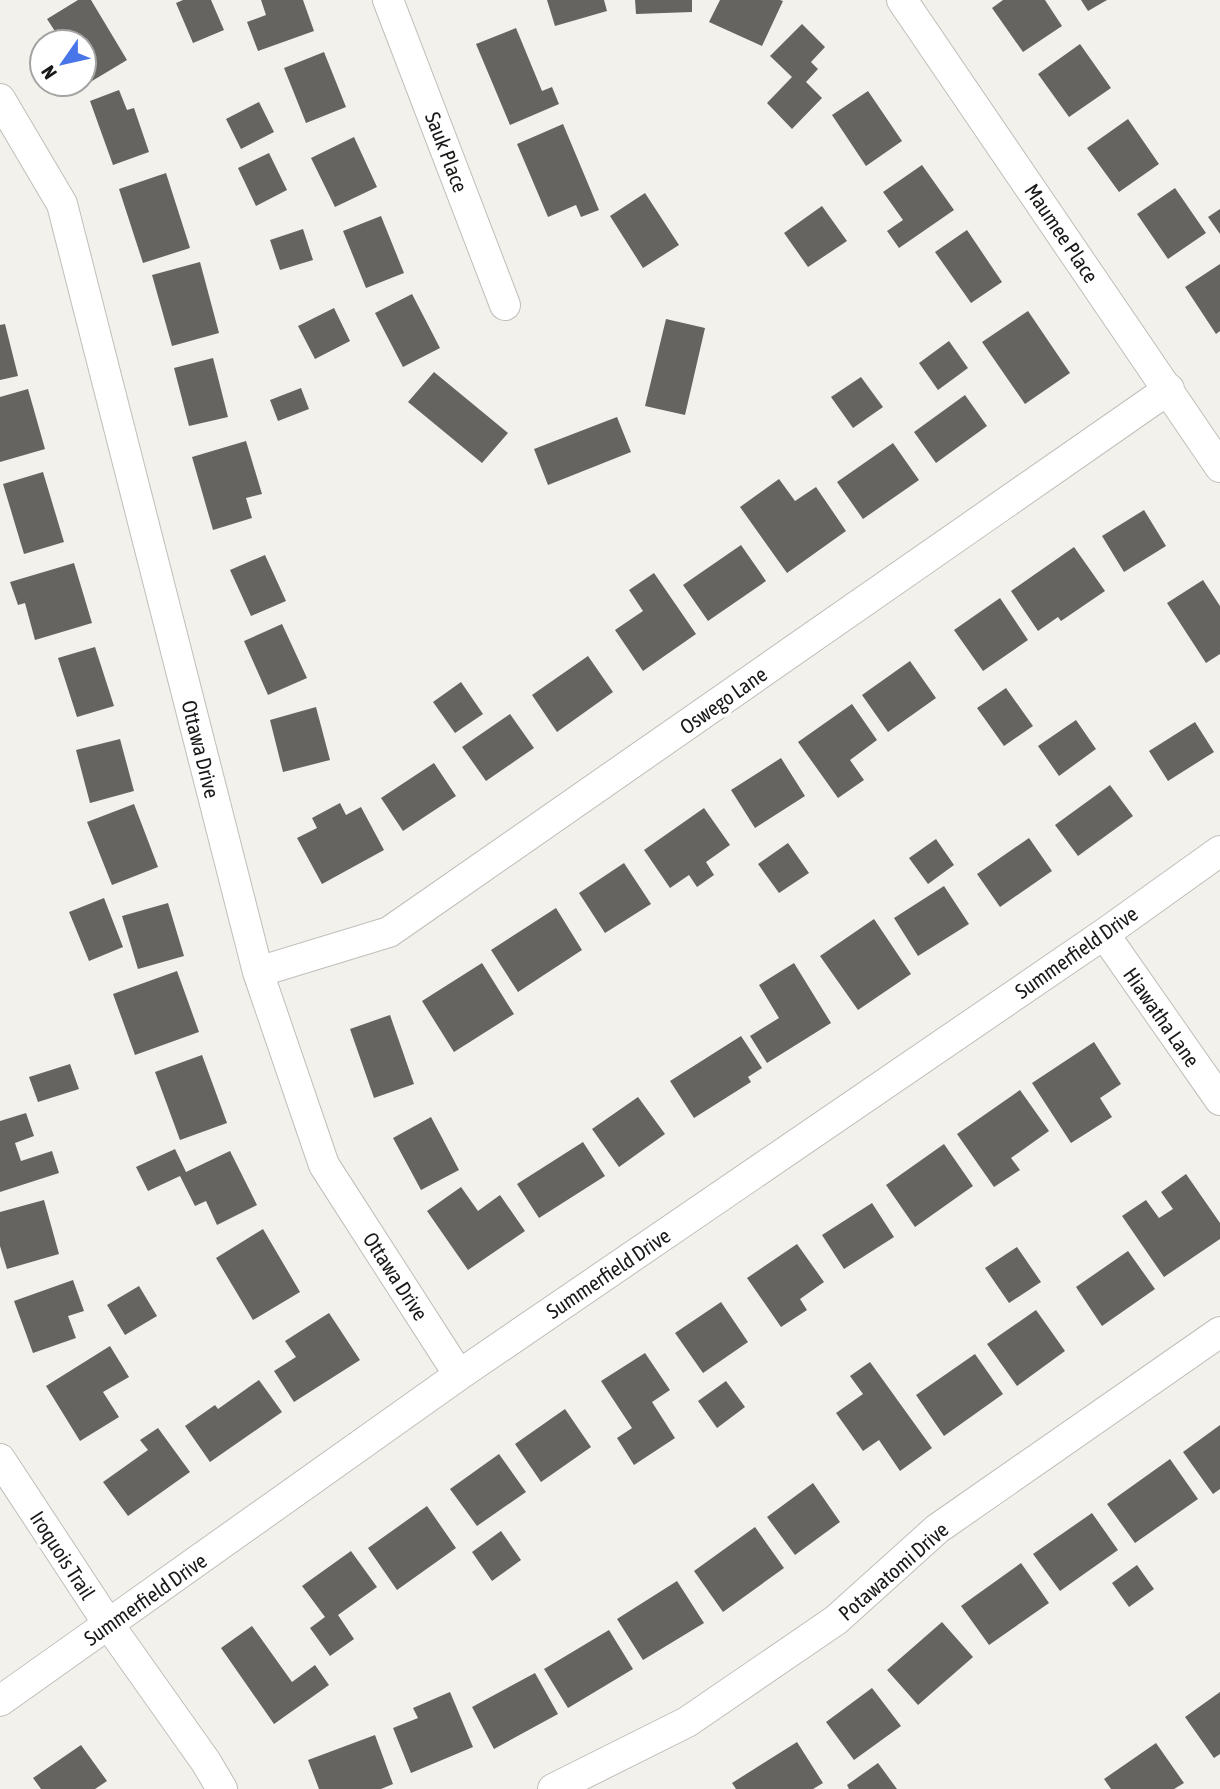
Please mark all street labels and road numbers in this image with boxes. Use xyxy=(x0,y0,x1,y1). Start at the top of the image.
street label: Sauk Place xyxy=(421,109,473,195)
street label: Maumee Place xyxy=(1020,179,1104,287)
street label: Oswego Lane xyxy=(675,661,771,739)
street label: Ottawa Drive xyxy=(177,698,225,800)
street label: Summerfield Drive xyxy=(1010,901,1142,1003)
street label: Hiawatha Lane xyxy=(1119,963,1205,1071)
street label: Summerfield Drive xyxy=(542,1223,674,1323)
street label: Ottawa Drive xyxy=(359,1228,433,1324)
street label: Iroquois Trail xyxy=(26,1506,101,1604)
street label: Potawatomi Drive xyxy=(833,1517,953,1625)
street label: Summerfield Drive xyxy=(79,1548,211,1650)

